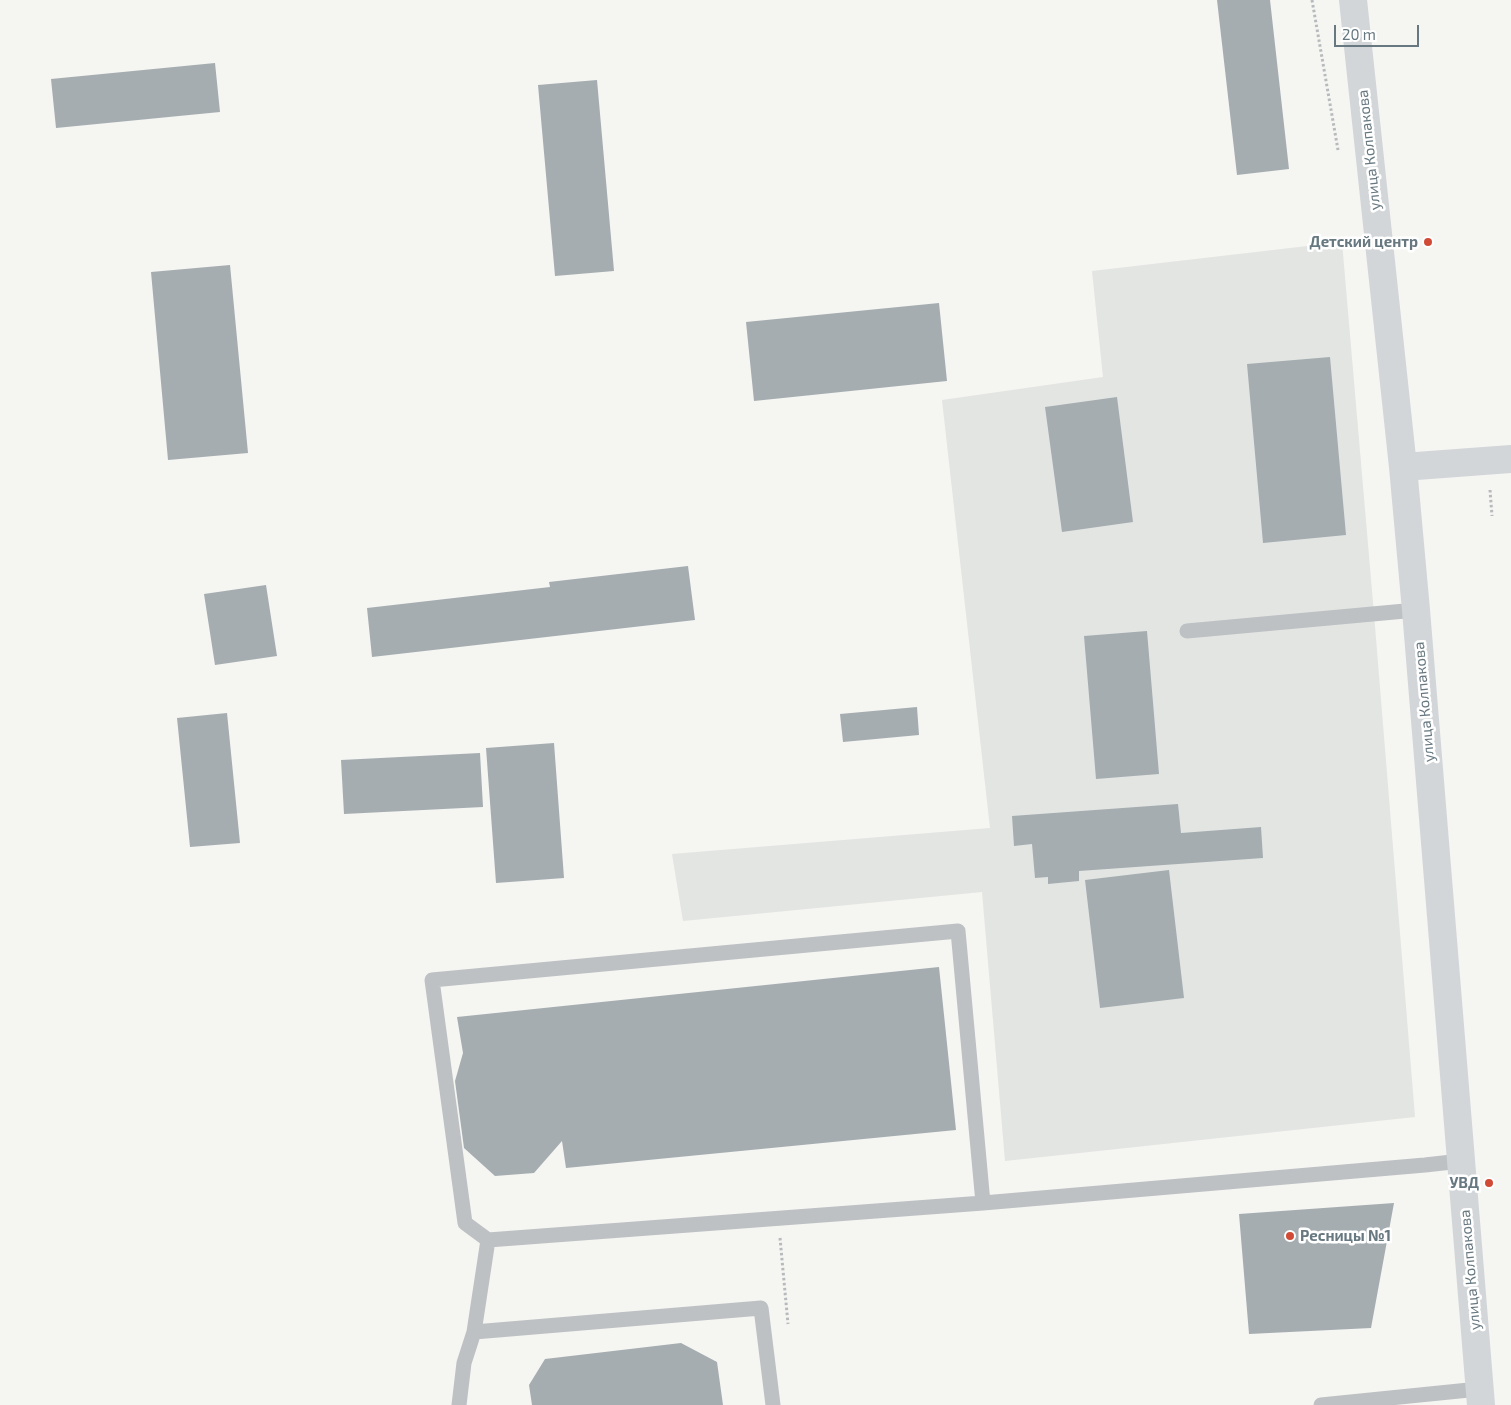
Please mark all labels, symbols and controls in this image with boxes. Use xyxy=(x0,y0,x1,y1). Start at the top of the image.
scale bar xyxy=(1336,15,1421,47)
text: 20 m xyxy=(1342,25,1376,43)
street label: улица Колпакова xyxy=(1354,89,1384,211)
place label: Детский центр xyxy=(1310,233,1418,251)
marker: Детский центр xyxy=(1422,236,1434,248)
street label: улица Колпакова xyxy=(1410,641,1438,763)
place label: УВД xyxy=(1449,1174,1479,1192)
marker: УВД xyxy=(1483,1177,1495,1189)
street label: улица Колпакова xyxy=(1456,1209,1484,1331)
place label: Ресницы №1 xyxy=(1300,1227,1391,1245)
marker: Ресницы №1 xyxy=(1284,1230,1296,1242)

